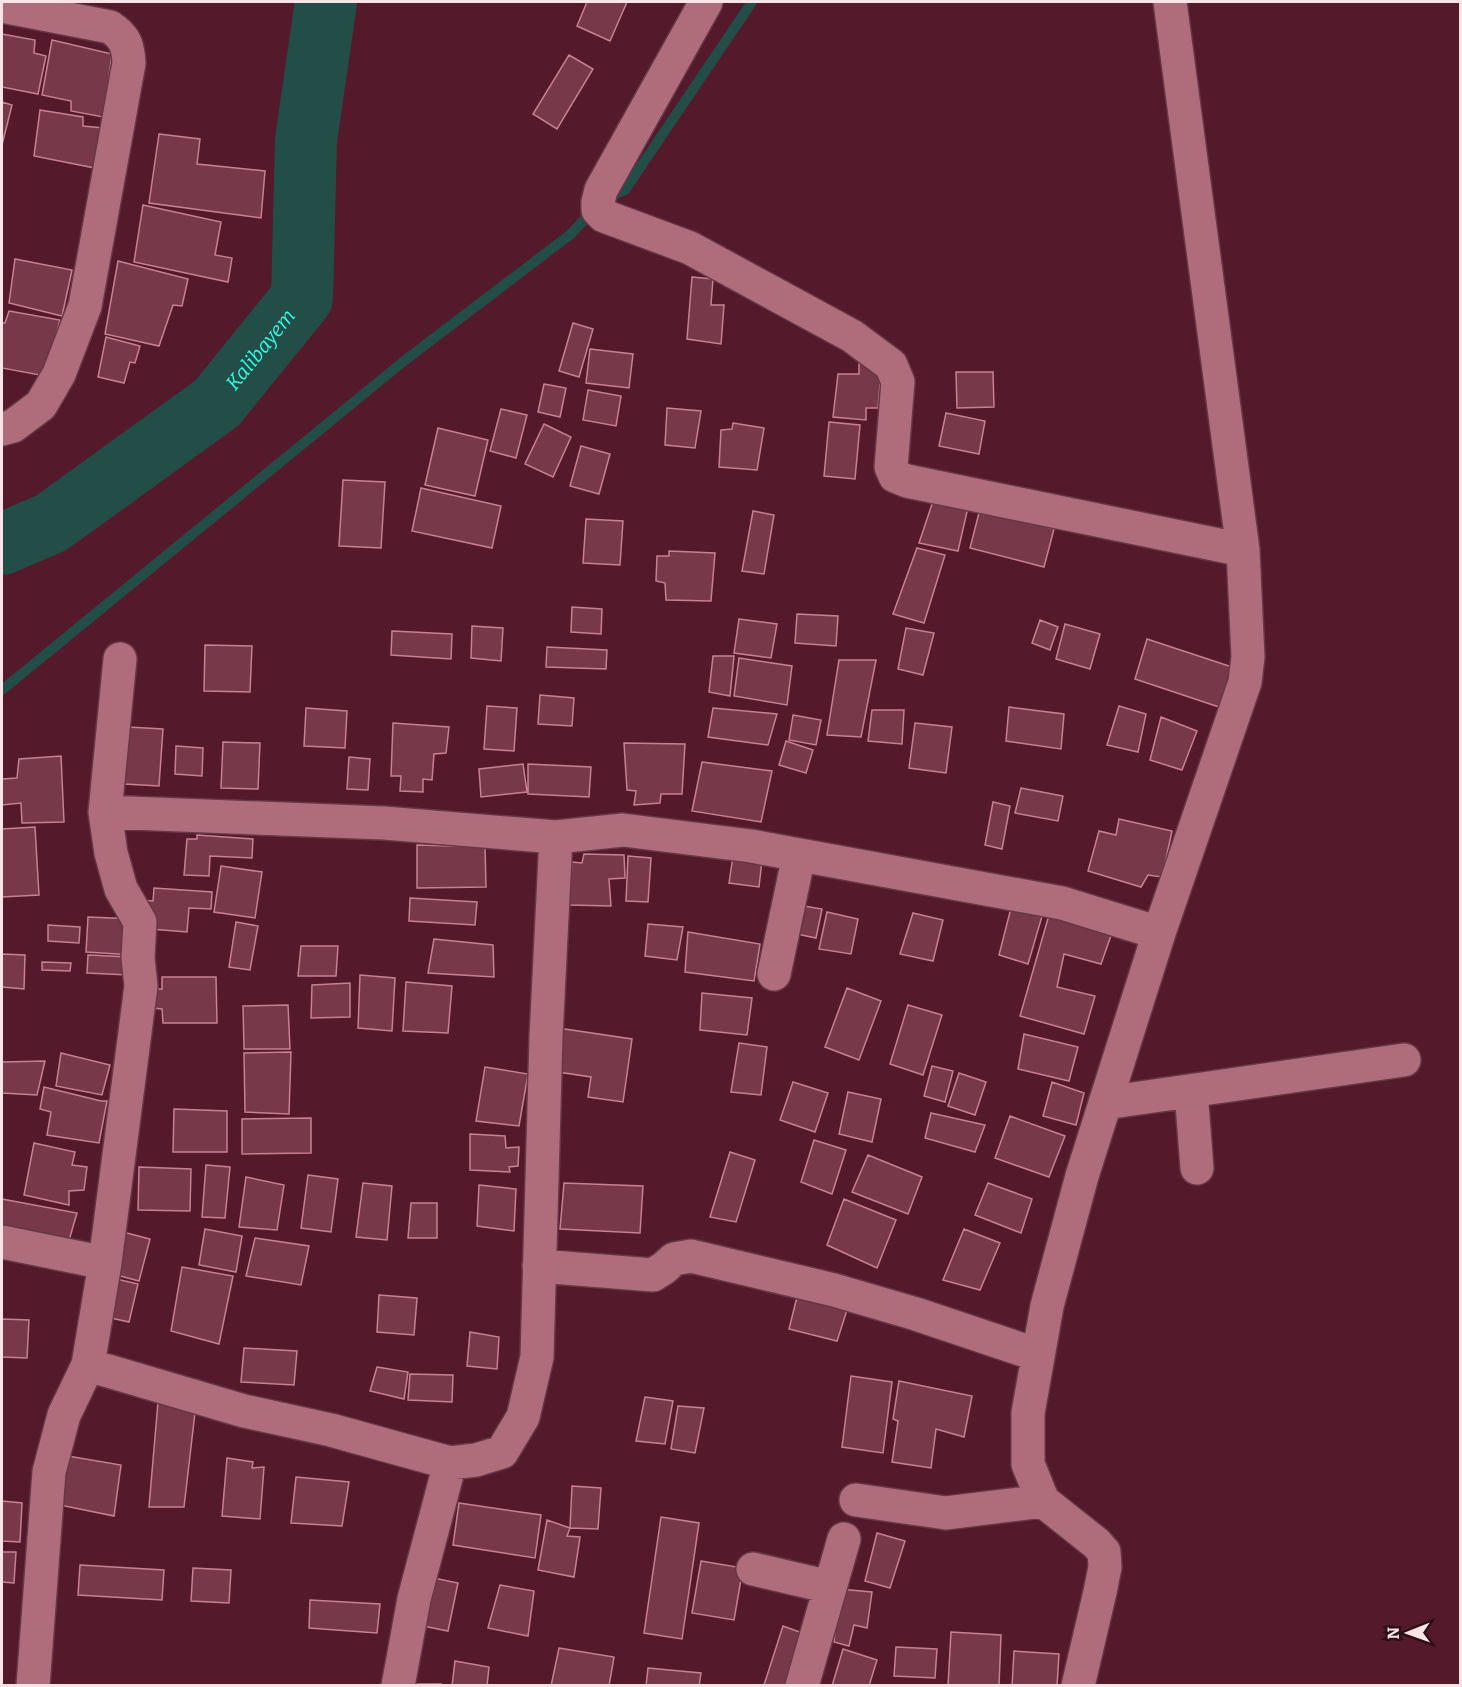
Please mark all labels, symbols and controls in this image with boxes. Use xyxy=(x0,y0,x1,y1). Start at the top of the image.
water label: Kalibayem xyxy=(220,304,300,395)
north arrow xyxy=(1378,1603,1438,1663)
text: N xyxy=(1384,1627,1403,1640)

